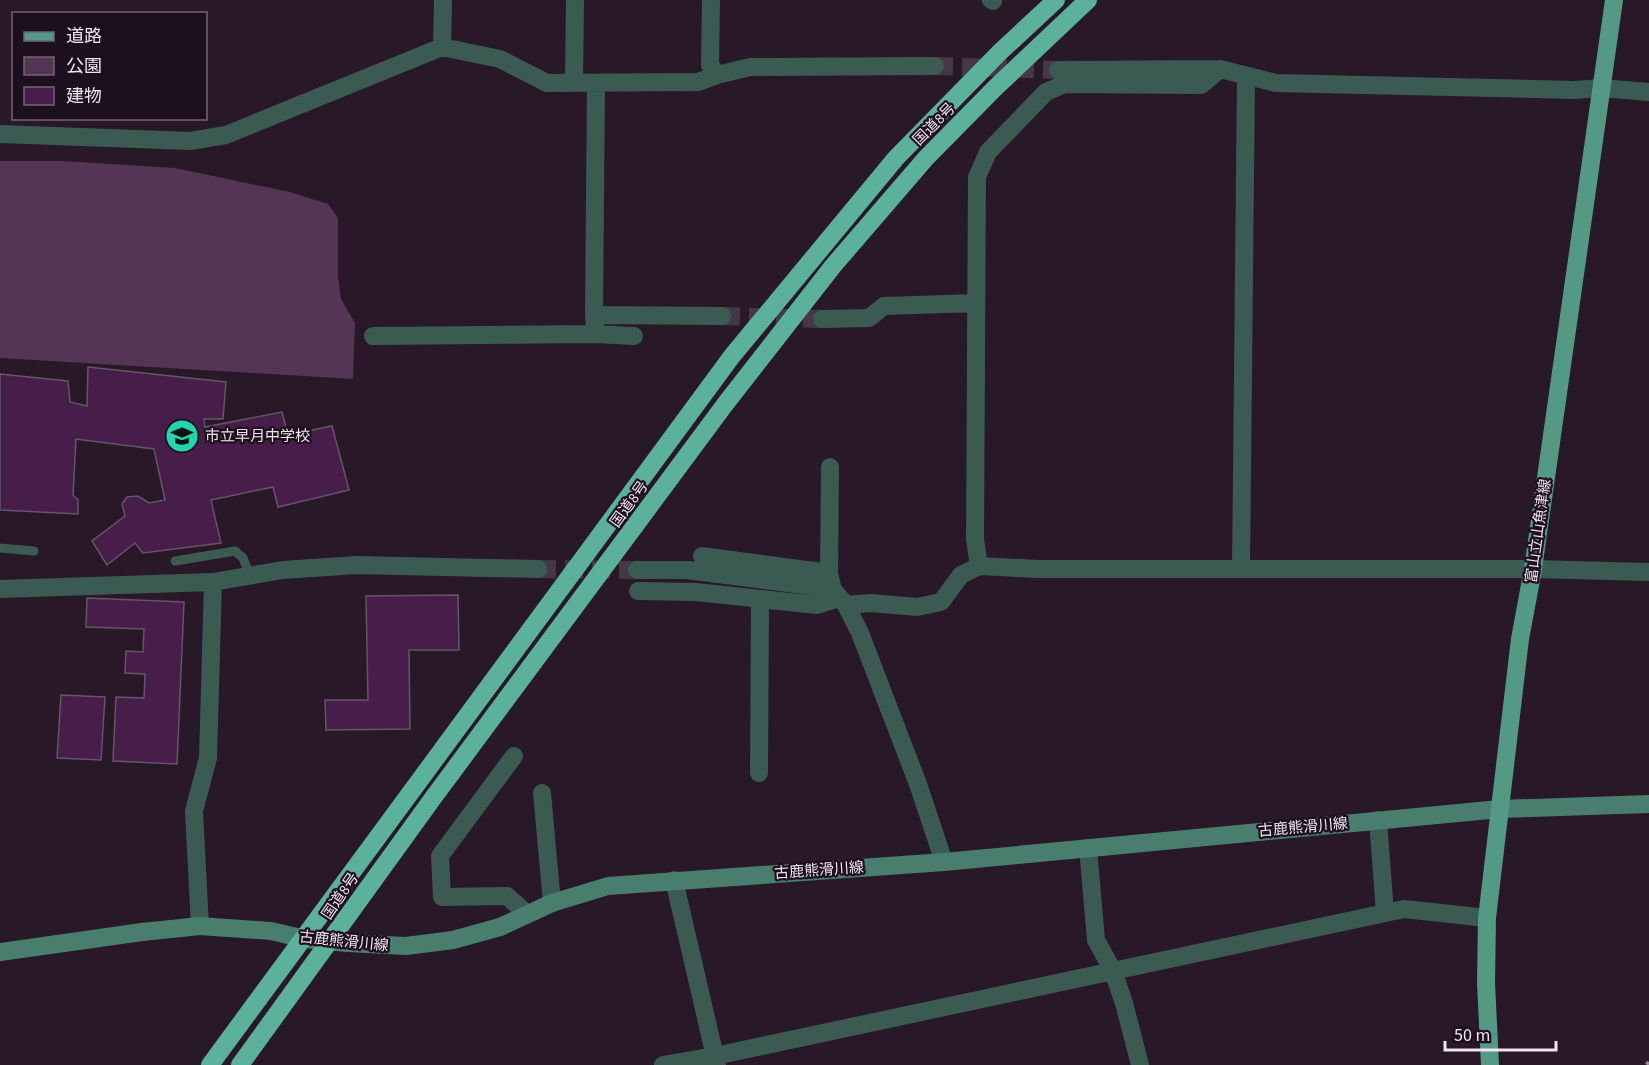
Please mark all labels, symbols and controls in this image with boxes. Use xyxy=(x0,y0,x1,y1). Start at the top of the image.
legend xyxy=(12,12,207,120)
text: 道路 xyxy=(66,24,102,49)
text: 公園 xyxy=(66,54,102,79)
text: 建物 xyxy=(66,84,102,109)
street label: 国道8号 xyxy=(908,98,960,150)
school or university icon: 市立早月中学校 xyxy=(164,418,200,454)
place label: 市立早月中学校 xyxy=(205,426,310,447)
street label: 国道8号 xyxy=(605,477,653,532)
street label: 富山立山魚津線 xyxy=(1521,478,1556,585)
street label: 古鹿熊滑川線 xyxy=(1257,813,1349,842)
street label: 古鹿熊滑川線 xyxy=(773,857,865,884)
street label: 国道8号 xyxy=(317,869,364,924)
street label: 古鹿熊滑川線 xyxy=(298,926,390,957)
scale bar xyxy=(1445,1014,1556,1052)
text: 50 m xyxy=(1454,1023,1490,1048)

